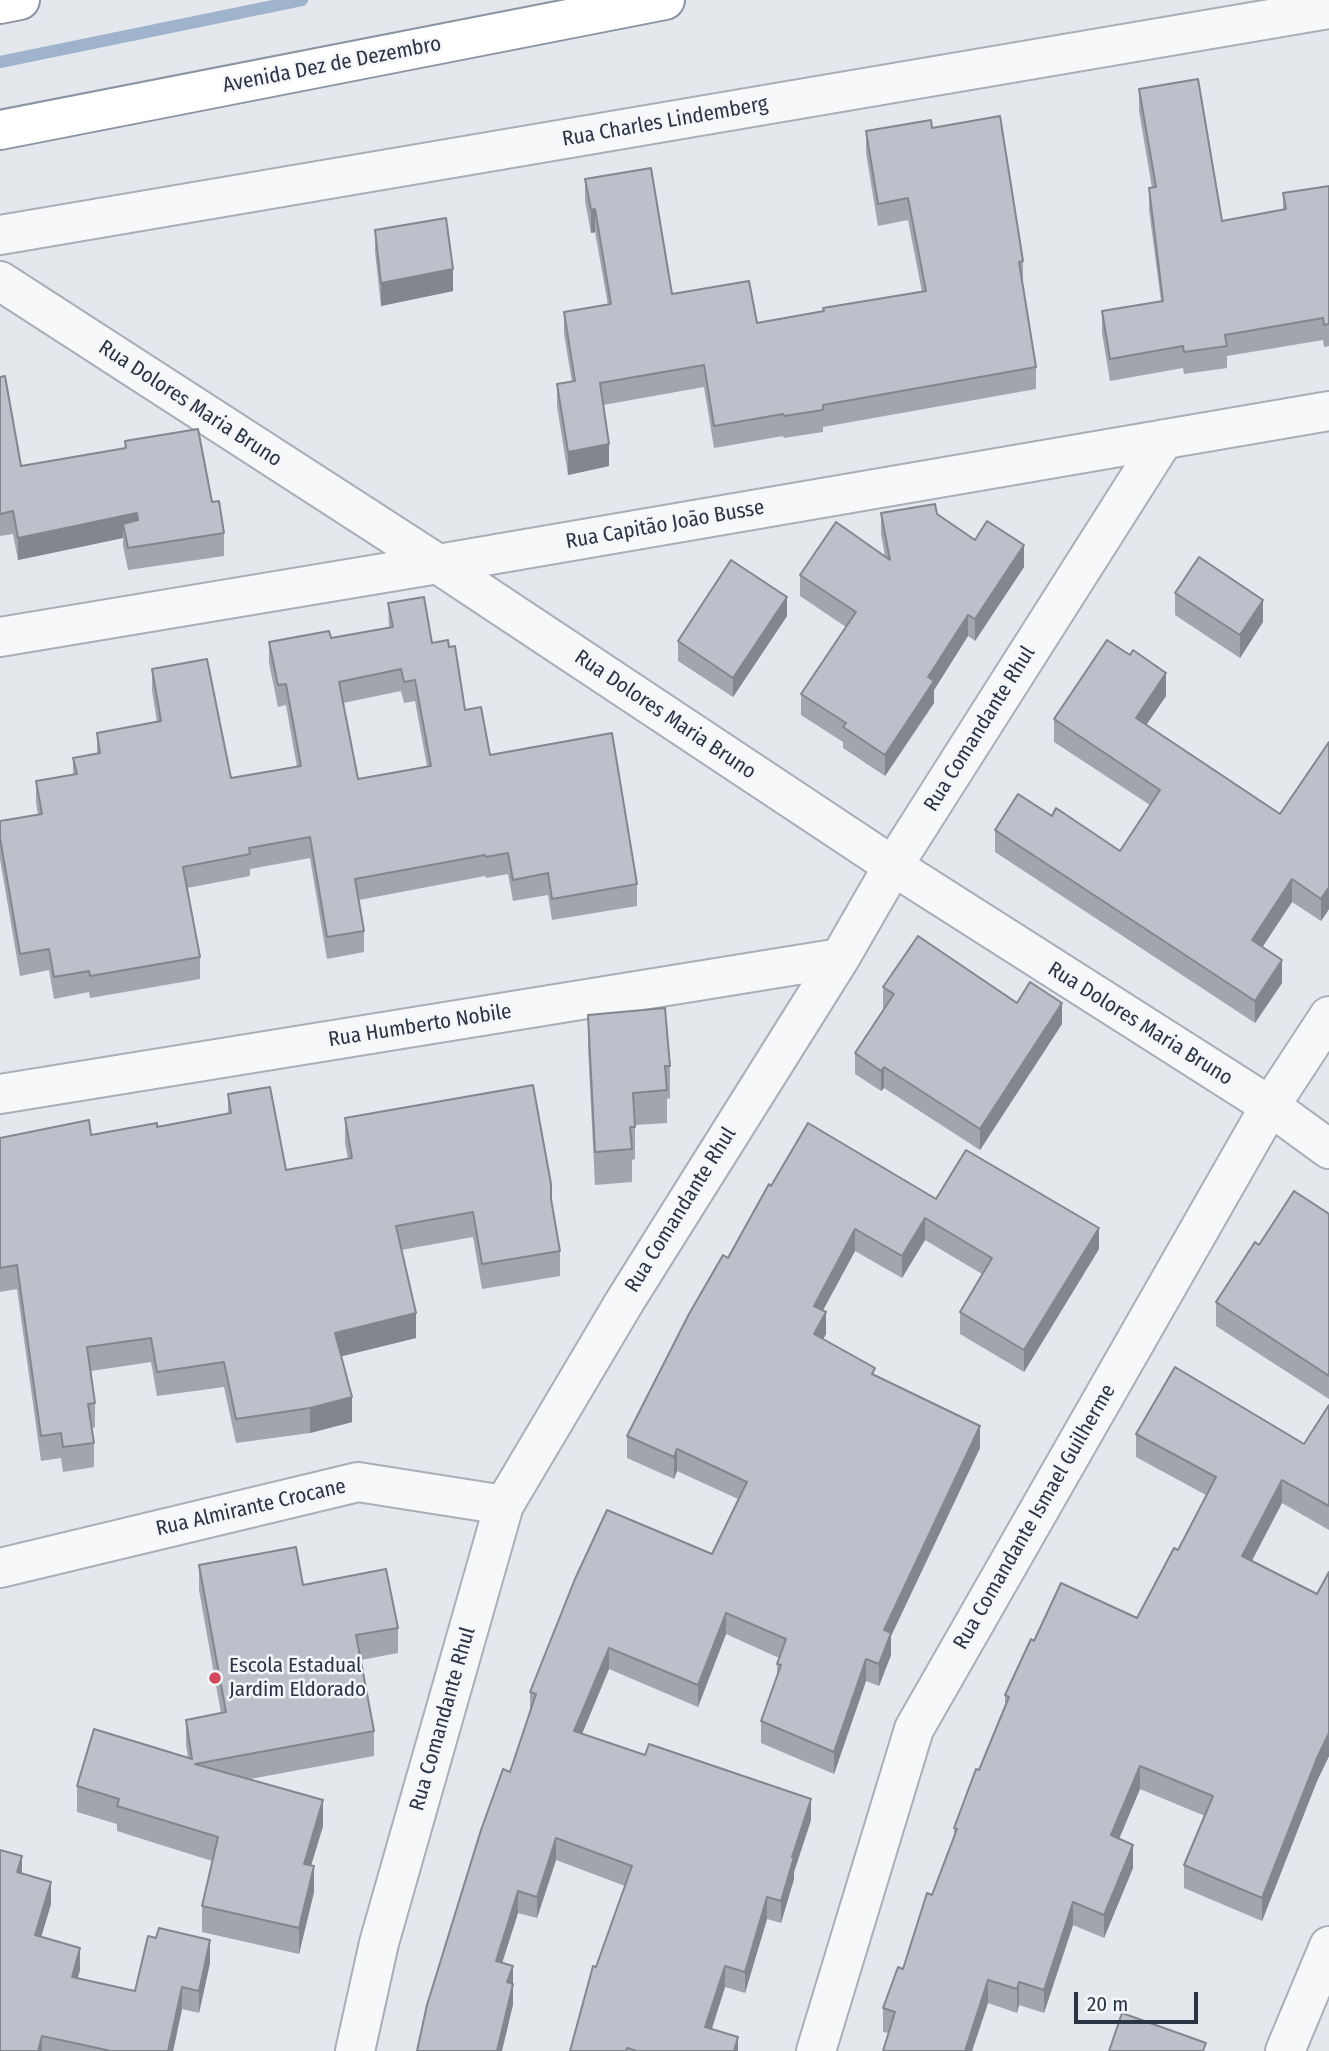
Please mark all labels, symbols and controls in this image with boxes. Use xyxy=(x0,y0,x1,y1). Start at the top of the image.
street label: Avenida Dez de Dezembro xyxy=(221,31,443,99)
street label: Rua Charles Lindemberg xyxy=(560,91,770,153)
street label: Rua Dolores Maria Bruno xyxy=(94,335,286,473)
street label: Rua Capitão João Busse xyxy=(564,495,766,555)
street label: Rua Comandante Rhul xyxy=(919,642,1041,816)
street label: Rua Dolores Maria Bruno xyxy=(570,645,760,785)
street label: Rua Dolores Maria Bruno xyxy=(1043,957,1237,1091)
street label: Rua Humberto Nobile xyxy=(327,999,513,1053)
street label: Rua Comandante Rhul xyxy=(620,1123,742,1297)
street label: Rua Comandante Ismael Guilherme xyxy=(949,1380,1121,1654)
street label: Rua Almirante Crocane xyxy=(154,1474,348,1542)
street label: Rua Comandante Rhul xyxy=(405,1624,481,1814)
place label: Escola Estadual Jardim Eldorado xyxy=(229,1653,366,1703)
marker: Escola Estadual Jardim Eldorado xyxy=(207,1670,223,1686)
scale bar xyxy=(1077,1978,1201,2022)
text: 20 m xyxy=(1087,1991,1128,2017)

